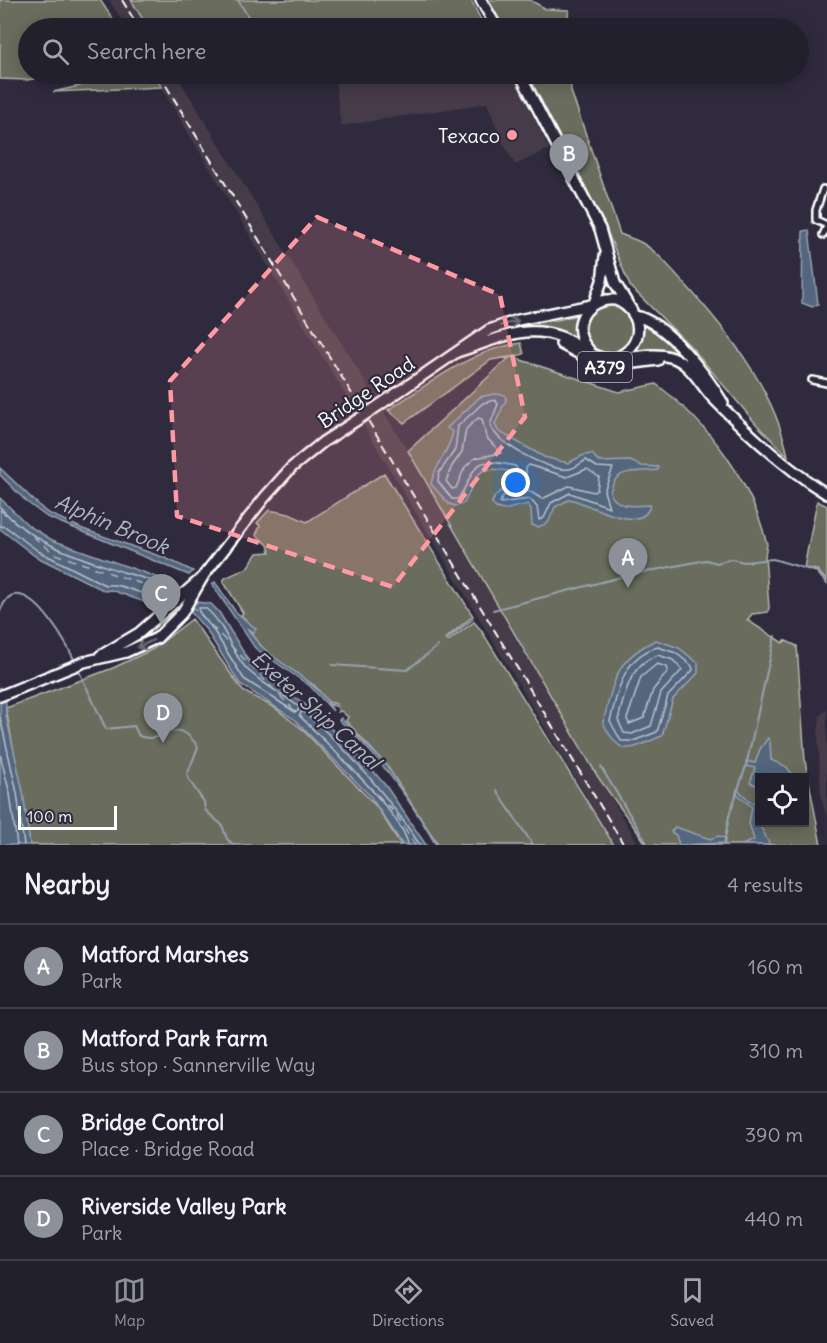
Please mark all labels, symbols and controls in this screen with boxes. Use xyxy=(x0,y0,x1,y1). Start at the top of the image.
search box xyxy=(18,18,809,84)
icon: search xyxy=(39,35,72,68)
text: Search here xyxy=(87,37,206,65)
place label: Texaco xyxy=(438,123,500,148)
marker: Texaco xyxy=(505,128,519,142)
pin: B xyxy=(550,134,588,184)
one-way arrow xyxy=(500,316,519,328)
street label: Bridge Road xyxy=(313,350,419,433)
road number: A379 xyxy=(578,352,632,382)
your location xyxy=(501,468,530,497)
water label: Alphin Brook xyxy=(51,488,174,560)
pin: A xyxy=(608,538,648,588)
pin: C xyxy=(142,574,180,624)
one-way arrow xyxy=(136,639,154,650)
water label: Exeter Ship Canal xyxy=(246,645,389,777)
pin: D xyxy=(144,694,182,743)
map controls xyxy=(755,773,809,827)
button: locate xyxy=(755,773,809,827)
scale bar xyxy=(18,803,117,830)
text: 100 m xyxy=(27,806,72,826)
text: Nearby xyxy=(24,868,110,901)
text: 4 results xyxy=(727,872,803,897)
text: Matford Marshes xyxy=(81,940,249,968)
text: A xyxy=(37,954,50,979)
text: 160 m xyxy=(748,954,803,979)
text: Park xyxy=(81,968,122,993)
text: Matford Park Farm xyxy=(81,1024,268,1052)
text: B xyxy=(37,1038,50,1063)
text: 310 m xyxy=(748,1038,803,1063)
text: Bus stop · Sannerville Way xyxy=(81,1052,316,1077)
text: Bridge Control xyxy=(81,1108,224,1136)
text: C xyxy=(37,1122,50,1147)
text: 390 m xyxy=(745,1122,803,1147)
text: Place · Bridge Road xyxy=(81,1136,254,1161)
text: Riverside Valley Park xyxy=(81,1192,287,1220)
text: D xyxy=(36,1206,51,1231)
text: 440 m xyxy=(744,1206,803,1231)
text: Park xyxy=(81,1220,122,1245)
tab: Map xyxy=(113,1274,146,1330)
tab: Directions xyxy=(372,1274,444,1330)
tab: Saved xyxy=(670,1274,714,1330)

